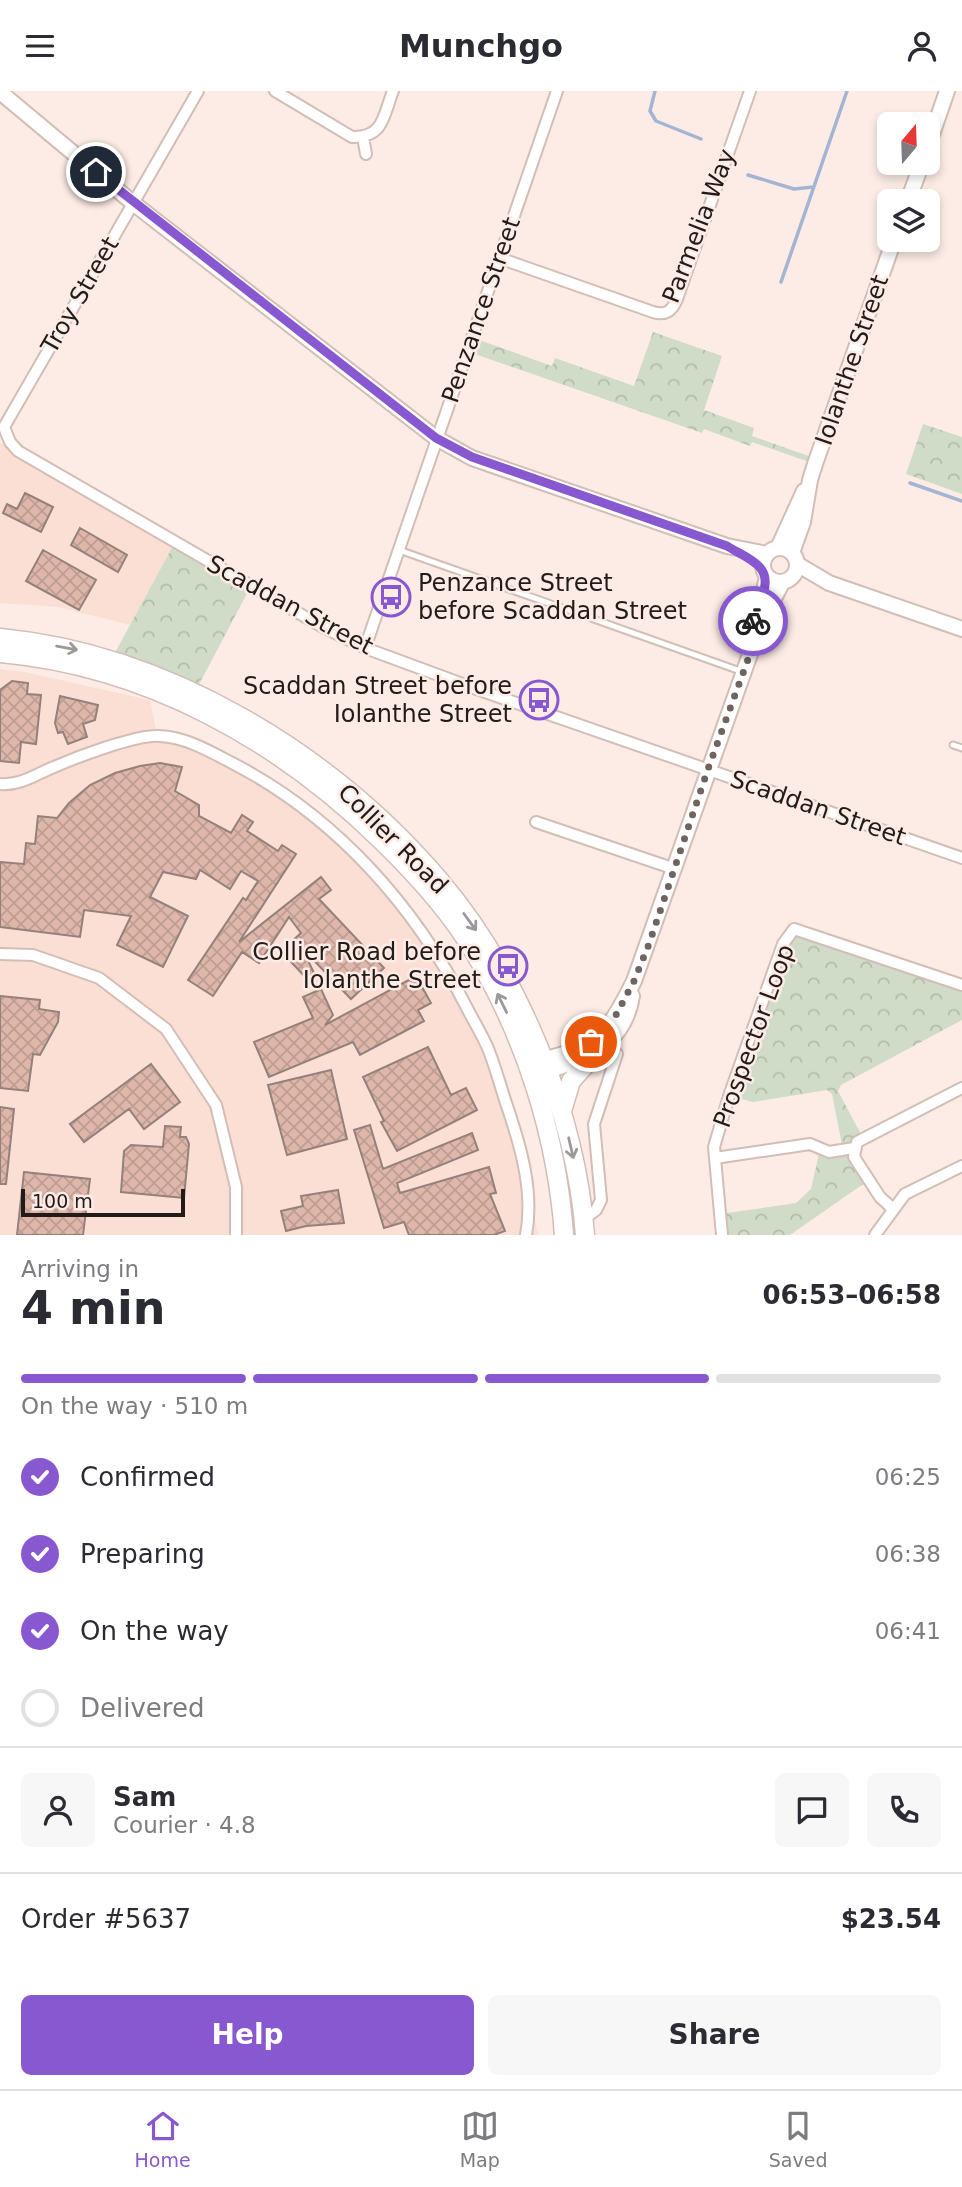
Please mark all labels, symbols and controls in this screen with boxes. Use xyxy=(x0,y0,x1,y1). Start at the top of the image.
icon: menu xyxy=(21,27,59,65)
text: Munchgo xyxy=(399,27,563,65)
icon: person xyxy=(903,27,941,65)
north arrow xyxy=(877,112,940,175)
map controls xyxy=(877,112,940,252)
pin xyxy=(66,142,126,202)
street label: Parmelia Way xyxy=(657,145,741,307)
icon: home xyxy=(77,153,115,191)
button: layers xyxy=(877,189,940,252)
street label: Penzance Street xyxy=(436,213,526,407)
street label: Troy Street xyxy=(35,232,125,359)
street label: Iolanthe Street xyxy=(810,271,894,449)
street label: Scaddan Street xyxy=(202,549,378,661)
place label: Penzance Street before Scaddan Street xyxy=(418,569,687,625)
bus stop icon: Penzance Street before Scaddan Street xyxy=(370,576,412,618)
courier xyxy=(718,586,788,656)
icon: bike xyxy=(734,602,772,640)
one-way arrow xyxy=(55,642,78,655)
place label: Scaddan Street before Iolanthe Street xyxy=(243,672,512,728)
bus stop icon: Scaddan Street before Iolanthe Street xyxy=(518,679,560,721)
street label: Scaddan Street xyxy=(726,765,910,851)
street label: Collier Road xyxy=(332,778,454,900)
one-way arrow xyxy=(463,912,477,931)
place label: Collier Road before Iolanthe Street xyxy=(252,938,481,994)
street label: Prospector Loop xyxy=(708,941,800,1131)
bus stop icon: Collier Road before Iolanthe Street xyxy=(487,945,529,987)
one-way arrow xyxy=(494,993,508,1014)
pin xyxy=(561,1012,621,1072)
icon: bag xyxy=(572,1023,610,1061)
one-way arrow xyxy=(565,1136,578,1159)
scale bar xyxy=(21,1186,186,1218)
text: 100 m xyxy=(32,1190,93,1212)
text: Arriving in xyxy=(21,1256,139,1282)
text: 06:53–06:58 xyxy=(762,1280,941,1310)
text: 4 min xyxy=(21,1281,165,1335)
text: On the way · 510 m xyxy=(21,1393,248,1419)
icon: check xyxy=(21,1458,59,1496)
text: Confirmed xyxy=(80,1462,215,1492)
text: 06:25 xyxy=(875,1464,941,1490)
icon: check xyxy=(21,1535,59,1573)
text: Preparing xyxy=(80,1539,205,1569)
text: 06:38 xyxy=(875,1541,941,1567)
icon: check xyxy=(21,1612,59,1650)
text: On the way xyxy=(80,1616,229,1646)
text: 06:41 xyxy=(875,1618,941,1644)
text: Delivered xyxy=(80,1693,204,1723)
button: person xyxy=(21,1773,95,1847)
button: chat xyxy=(775,1773,849,1847)
button: phone xyxy=(867,1773,941,1847)
text: Sam xyxy=(113,1782,176,1812)
text: Courier · 4.8 xyxy=(113,1812,256,1838)
text: Order #5637 xyxy=(21,1904,191,1934)
text: $23.54 xyxy=(841,1904,941,1934)
button: Help xyxy=(21,1995,474,2075)
button: Share xyxy=(488,1995,941,2075)
tab: Home xyxy=(135,2107,191,2171)
tab: Map xyxy=(460,2107,500,2171)
tab: Saved xyxy=(769,2107,827,2171)

